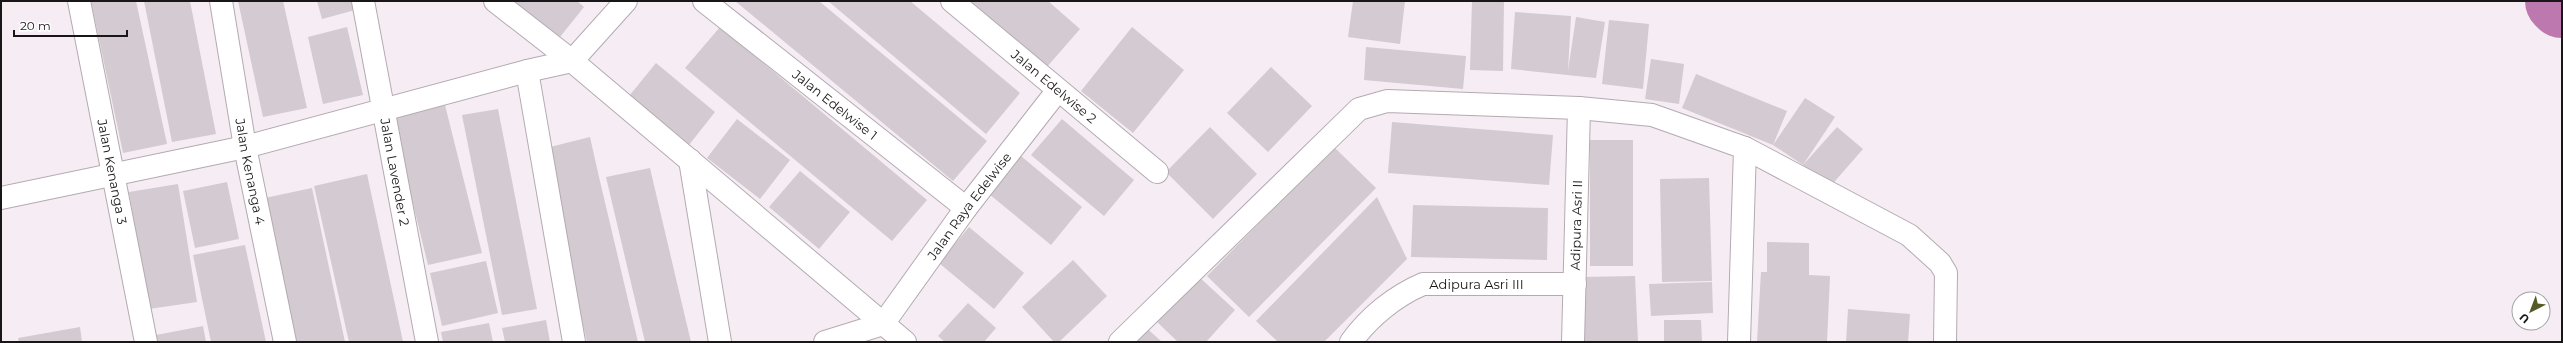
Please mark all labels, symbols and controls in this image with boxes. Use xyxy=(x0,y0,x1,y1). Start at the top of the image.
scale bar xyxy=(14,12,127,38)
text: 20 m xyxy=(20,18,51,33)
street label: Jalan Edelwise 2 xyxy=(1007,45,1100,126)
street label: Jalan Edelwise 1 xyxy=(789,66,881,143)
street label: Jalan Kenanga 4 xyxy=(232,116,269,227)
street label: Jalan Lavender 2 xyxy=(377,116,413,227)
street label: Jalan Kenanga 3 xyxy=(94,117,131,226)
street label: Jalan Raya Edelwise xyxy=(923,149,1014,264)
street label: Adipura Asri II xyxy=(1567,180,1585,270)
street label: Adipura Asri III xyxy=(1429,276,1524,292)
north arrow xyxy=(2511,291,2551,331)
text: U xyxy=(2516,310,2532,327)

